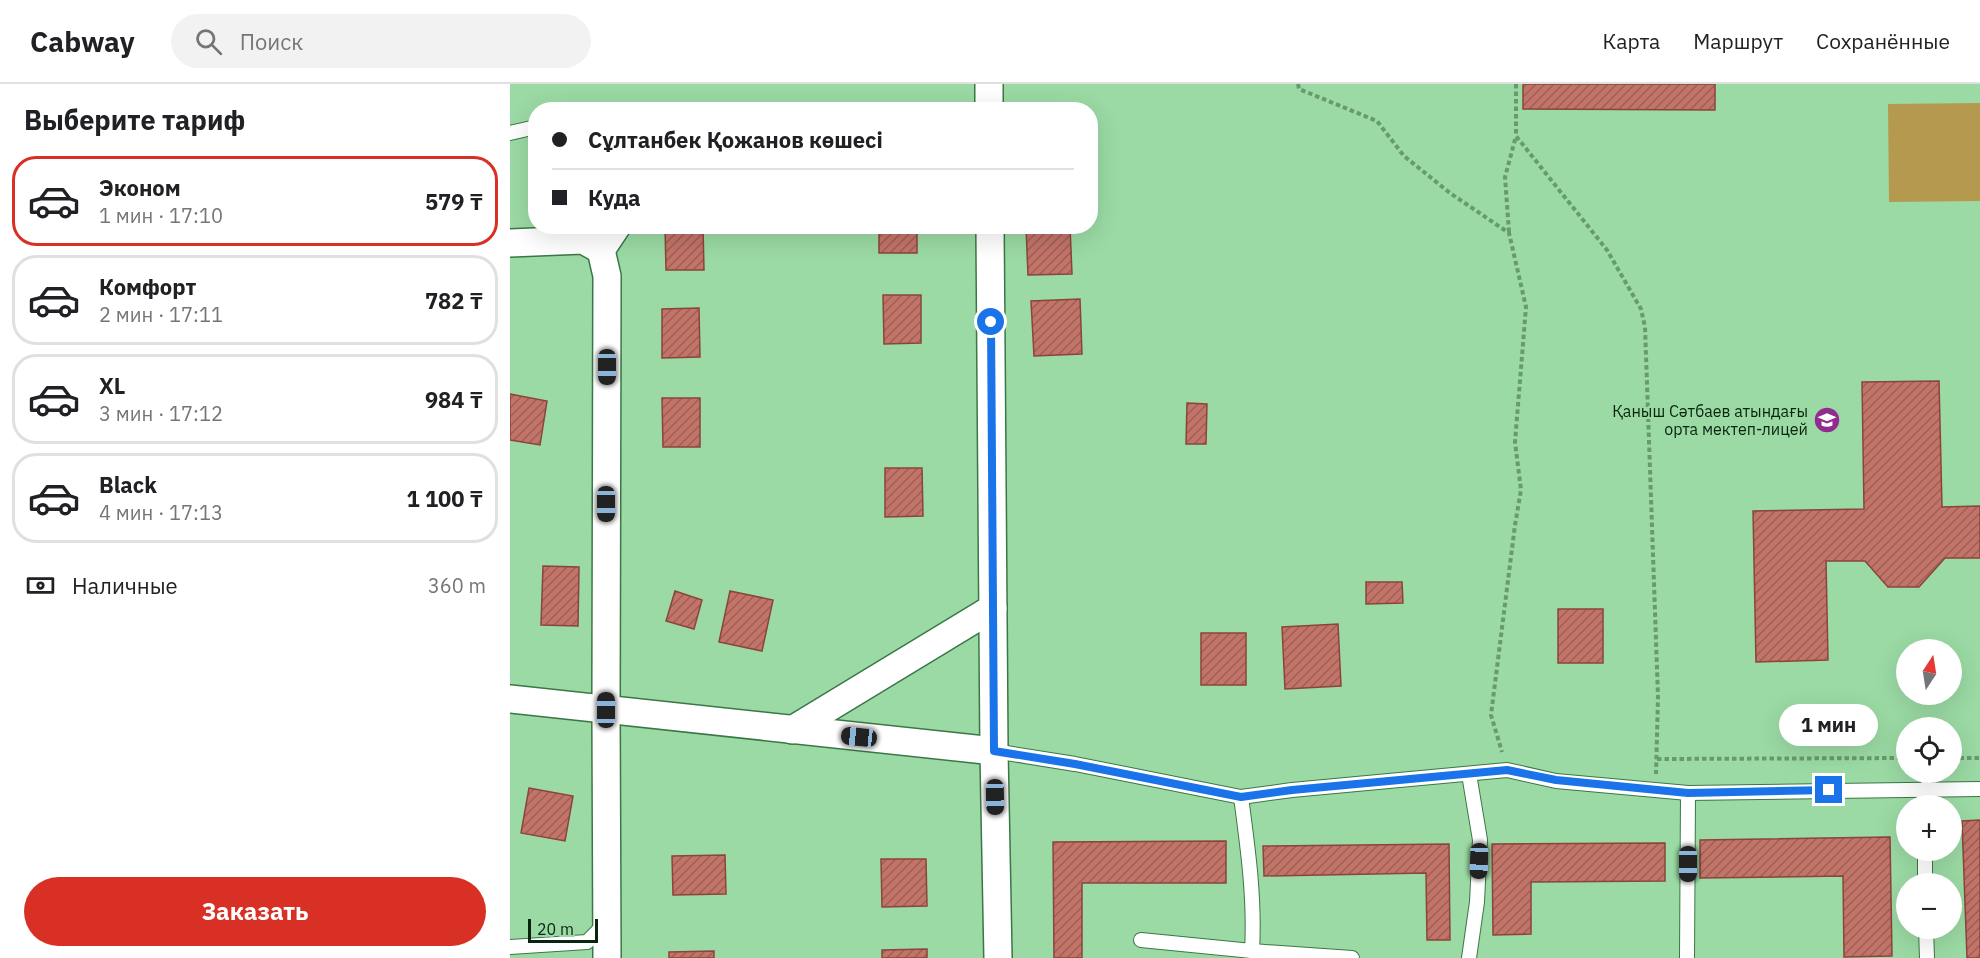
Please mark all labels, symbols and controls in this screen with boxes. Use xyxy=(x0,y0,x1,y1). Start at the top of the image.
search box xyxy=(171,14,591,68)
text: Cabway xyxy=(30,23,135,60)
icon: search xyxy=(192,25,225,58)
text: Поиск xyxy=(240,27,303,56)
text: Карта xyxy=(1602,27,1660,55)
text: Маршрут xyxy=(1693,27,1783,55)
text: Сохранённые xyxy=(1816,27,1950,55)
text: Выберите тариф xyxy=(24,102,245,137)
text: Сұлтанбек Қожанов көшесі xyxy=(588,125,883,154)
text: Эконом xyxy=(99,173,181,202)
icon: car xyxy=(27,174,81,228)
text: Куда xyxy=(588,183,641,212)
text: 579 ₸ xyxy=(425,187,483,216)
text: 1 мин · 17:10 xyxy=(99,202,223,229)
text: Комфорт xyxy=(99,272,196,301)
icon: car xyxy=(27,273,81,327)
text: 782 ₸ xyxy=(425,286,483,315)
text: 2 мин · 17:11 xyxy=(99,301,223,328)
route start xyxy=(977,308,1004,335)
car xyxy=(598,349,616,385)
text: XL xyxy=(99,371,125,400)
icon: car xyxy=(27,372,81,426)
text: 984 ₸ xyxy=(425,385,483,414)
text: 3 мин · 17:12 xyxy=(99,400,223,427)
place label: Қаныш Сәтбаев атындағы орта мектеп-лицей xyxy=(1612,401,1808,439)
school or university icon: Қаныш Сәтбаев атындағы орта мектеп-лицей xyxy=(1812,405,1842,435)
text: Black xyxy=(99,470,157,499)
icon: car xyxy=(27,471,81,525)
text: 1 100 ₸ xyxy=(407,484,483,513)
car xyxy=(597,486,615,522)
text: 4 мин · 17:13 xyxy=(99,499,223,526)
icon: cash xyxy=(24,569,57,602)
text: Наличные xyxy=(72,571,178,600)
text: 360 m xyxy=(428,572,486,599)
north arrow xyxy=(1896,639,1962,705)
map controls xyxy=(1896,639,1962,939)
car xyxy=(597,692,615,728)
callout: 1 мин xyxy=(1780,703,1878,745)
text: 1 мин xyxy=(1801,711,1856,738)
button: locate xyxy=(1896,717,1962,783)
car xyxy=(840,726,878,748)
route end xyxy=(1815,776,1842,803)
car xyxy=(986,779,1004,815)
button: + xyxy=(1896,795,1962,861)
car xyxy=(1469,843,1489,879)
car xyxy=(1679,846,1697,882)
button: − xyxy=(1896,873,1962,939)
button: Заказать xyxy=(24,877,486,946)
scale bar xyxy=(528,916,598,944)
text: 20 m xyxy=(537,919,574,939)

